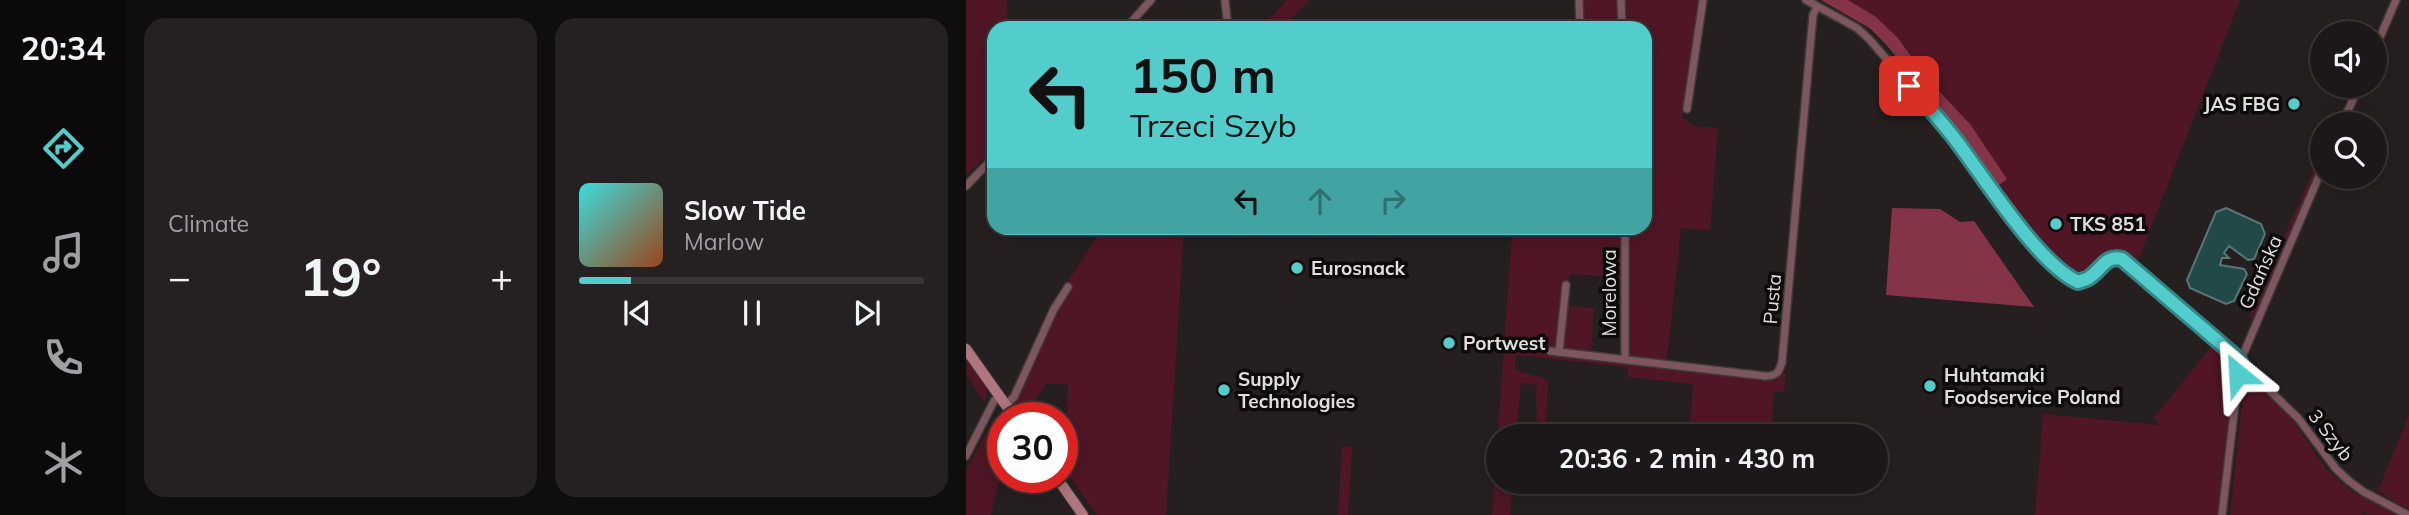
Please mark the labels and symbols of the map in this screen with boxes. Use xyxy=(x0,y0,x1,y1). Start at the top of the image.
pin xyxy=(1879,56,1939,116)
place label: JAS FBG xyxy=(2204,92,2280,116)
marker: JAS FBG xyxy=(2286,96,2302,112)
place label: TKS 851 xyxy=(2070,212,2146,236)
marker: TKS 851 xyxy=(2048,216,2064,232)
street label: Gdańska xyxy=(2233,231,2287,313)
street label: Morelowa xyxy=(1597,249,1621,337)
place label: Eurosnack xyxy=(1311,256,1406,280)
marker: Eurosnack xyxy=(1289,260,1305,276)
street label: Pusta xyxy=(1758,273,1786,325)
place label: Portwest xyxy=(1463,331,1545,355)
marker: Portwest xyxy=(1441,335,1457,351)
position arrow xyxy=(2201,337,2275,411)
place label: Huhtamaki Foodservice Poland xyxy=(1944,363,2120,409)
place label: Supply Technologies xyxy=(1238,367,1355,413)
marker: Huhtamaki Foodservice Poland xyxy=(1922,378,1938,394)
marker: Supply Technologies xyxy=(1216,382,1232,398)
speed limit sign: 30 xyxy=(987,402,1078,493)
street label: 3 Szyb xyxy=(2303,404,2359,466)

